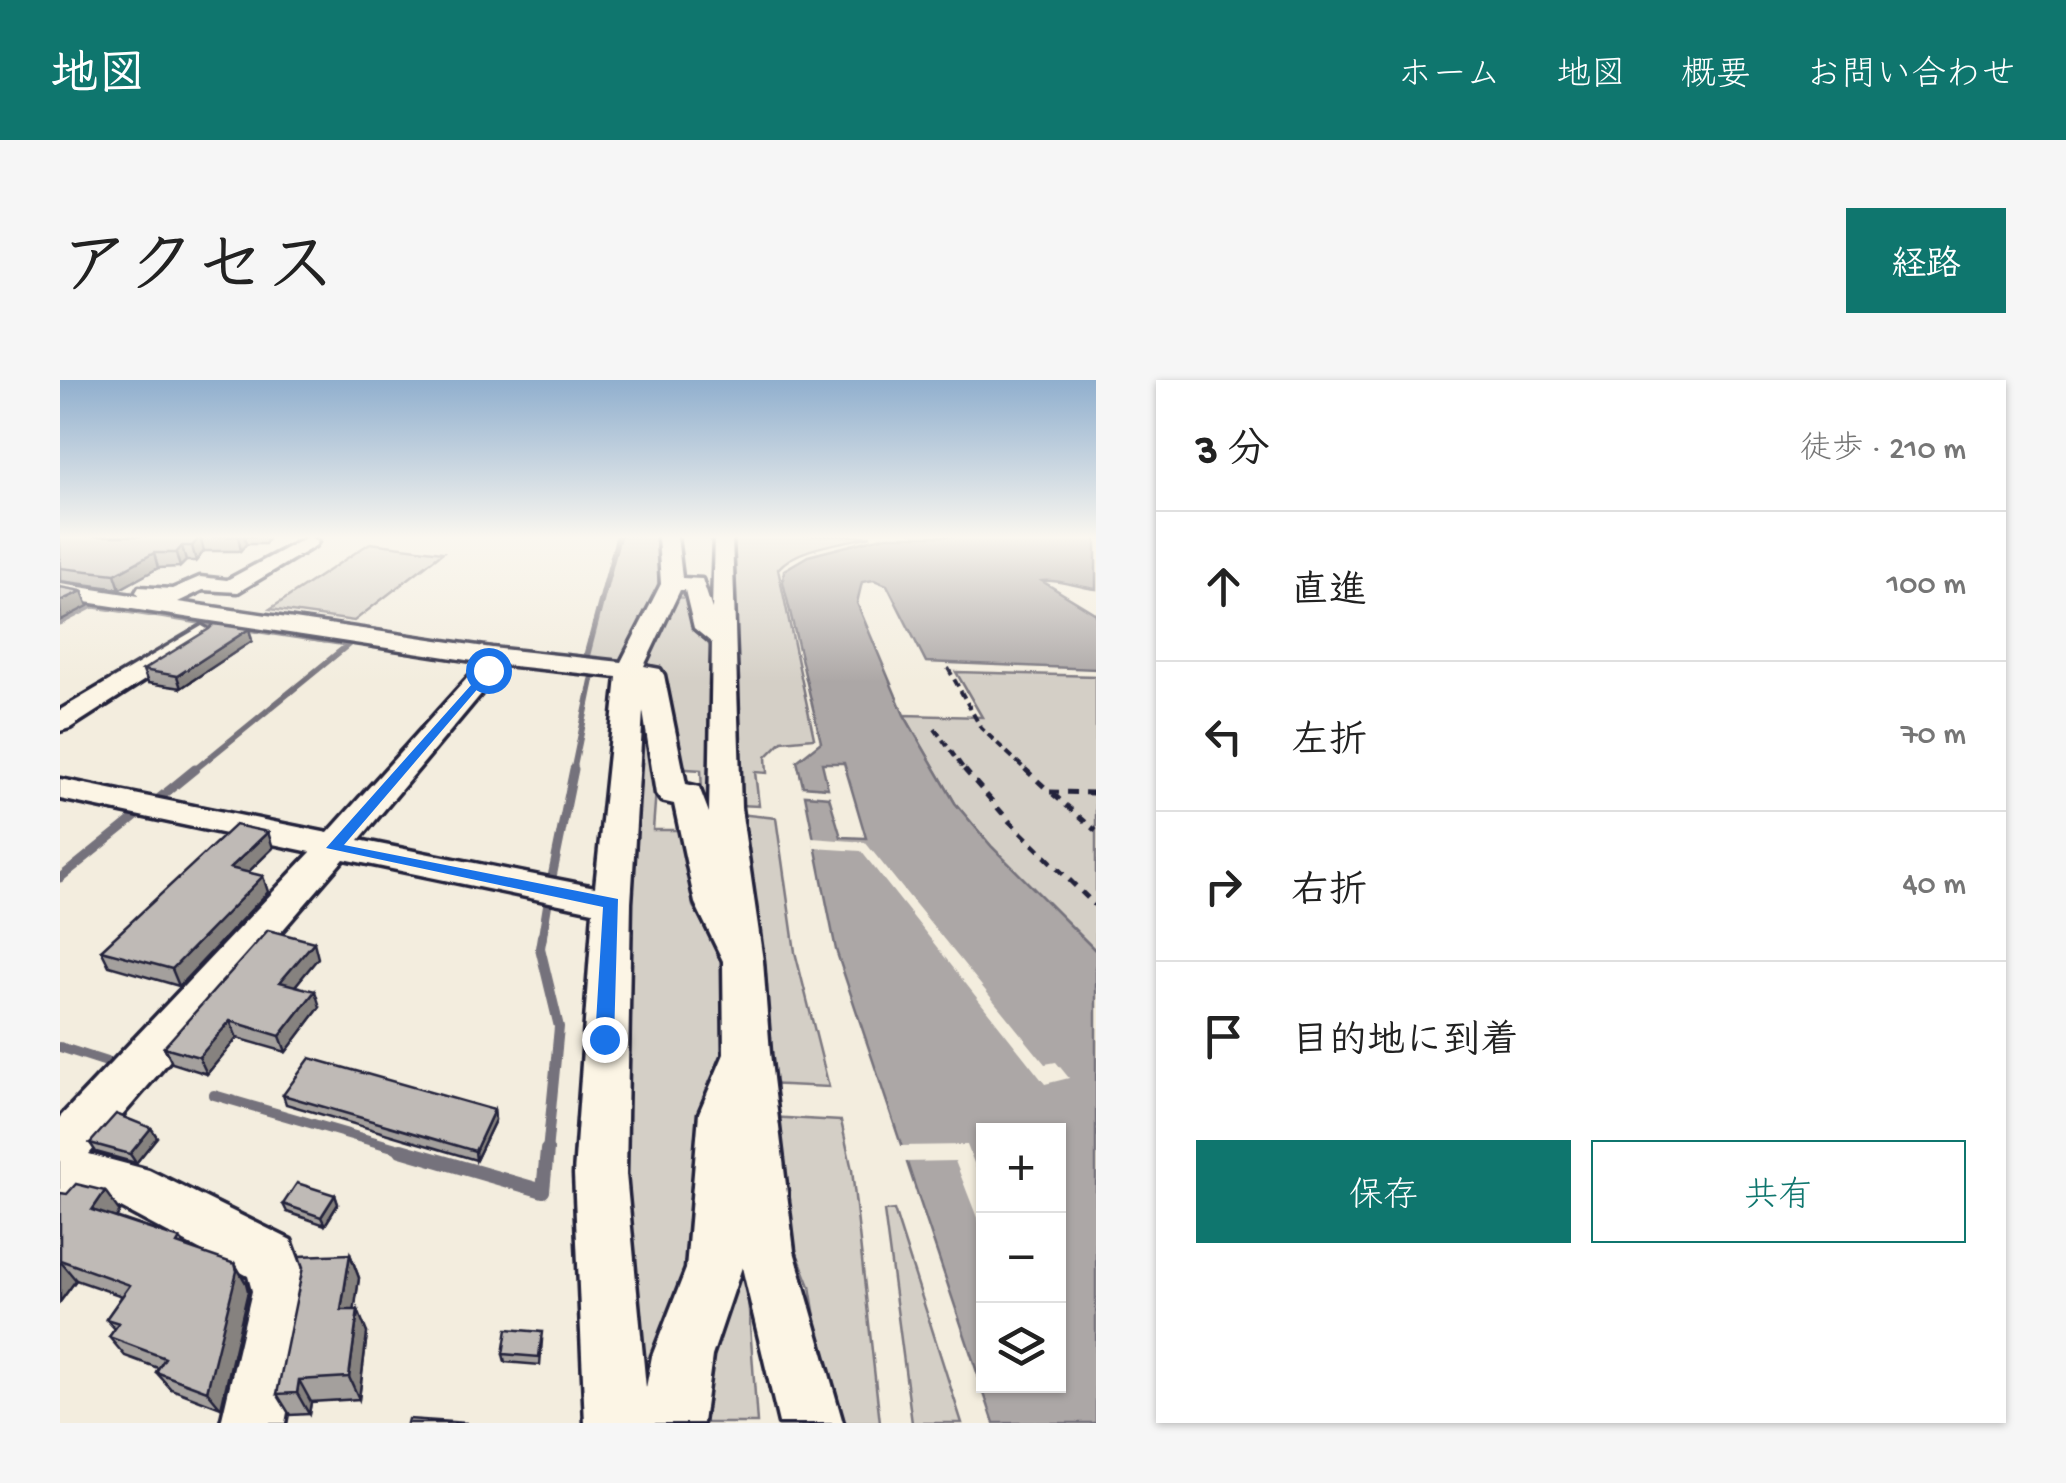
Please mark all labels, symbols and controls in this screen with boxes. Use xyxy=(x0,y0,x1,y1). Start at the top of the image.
text: 地図 xyxy=(50,51,146,108)
text: ホーム xyxy=(1397,57,1501,98)
text: 地図 xyxy=(1556,57,1626,98)
text: 概要 xyxy=(1681,57,1751,98)
text: お問い合わせ xyxy=(1806,57,2016,98)
button: 経路 xyxy=(1846,208,2006,313)
text: アクセス xyxy=(60,232,336,315)
text: 3 分 xyxy=(1196,429,1270,478)
text: 徒歩 · 210 m xyxy=(1800,432,1966,470)
icon: ahead xyxy=(1196,559,1251,614)
text: 100 m xyxy=(1886,567,1966,605)
text: 直進 xyxy=(1291,572,1367,616)
route start xyxy=(466,648,512,694)
icon: left xyxy=(1196,709,1251,764)
text: 70 m xyxy=(1901,717,1966,755)
text: 左折 xyxy=(1291,722,1367,766)
icon: right xyxy=(1196,859,1251,914)
text: 40 m xyxy=(1902,867,1966,905)
text: 右折 xyxy=(1291,872,1367,916)
icon: arrive xyxy=(1196,1009,1251,1064)
route end xyxy=(582,1017,628,1063)
text: 目的地に到着 xyxy=(1291,1022,1519,1066)
map controls xyxy=(976,1123,1066,1393)
button: + xyxy=(976,1123,1066,1213)
button: 保存 xyxy=(1196,1140,1571,1243)
button: 共有 xyxy=(1591,1140,1966,1243)
button: − xyxy=(976,1213,1066,1303)
button: layers xyxy=(976,1303,1066,1393)

